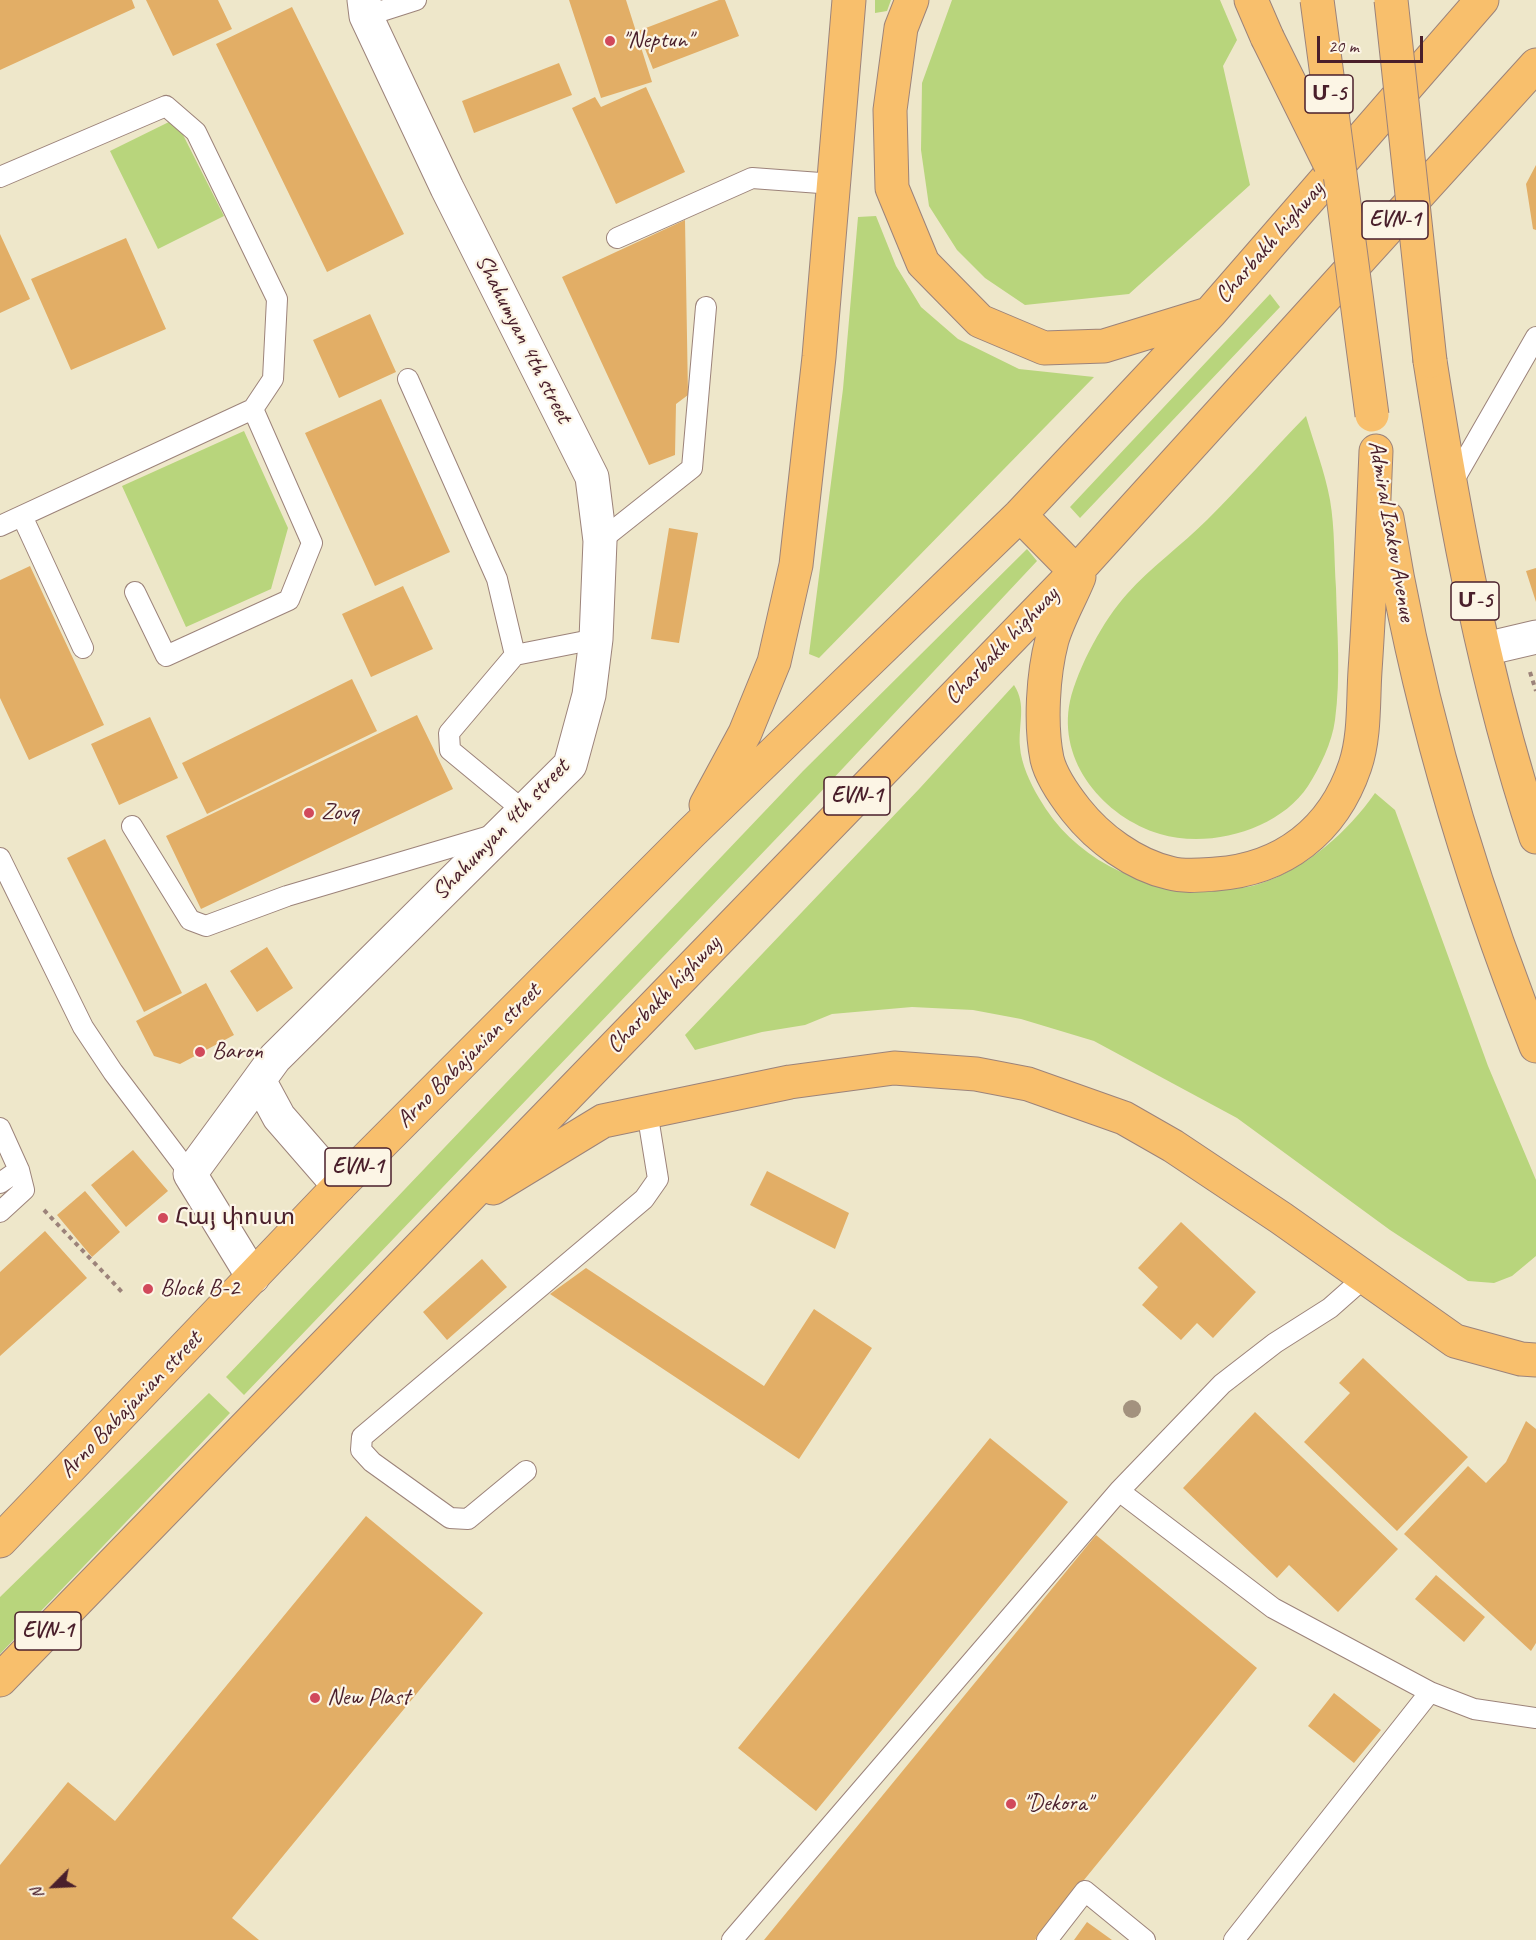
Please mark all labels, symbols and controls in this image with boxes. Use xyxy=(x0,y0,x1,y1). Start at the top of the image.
scale bar xyxy=(1320,24,1426,62)
place label: "Neptun" xyxy=(622,27,692,55)
marker: "Neptun" xyxy=(603,34,617,48)
text: 20 m xyxy=(1328,35,1359,57)
road number: Մ-5 xyxy=(1305,75,1353,113)
street label: Charbakh highway xyxy=(1209,176,1331,310)
road number: EVN-1 xyxy=(1362,201,1428,239)
street label: Shahumyan 4th street xyxy=(468,250,578,428)
street label: Admiral Isakov Avenue xyxy=(1361,438,1421,624)
street label: Charbakh highway xyxy=(939,581,1065,711)
road number: Մ-5 xyxy=(1451,582,1499,620)
street label: Shahumyan 4th street xyxy=(426,753,576,907)
road number: EVN-1 xyxy=(824,777,890,815)
place label: Zovq xyxy=(321,799,358,827)
marker: Zovq xyxy=(302,806,316,820)
street label: Charbakh highway xyxy=(601,930,727,1060)
street label: Arno Babajanian street xyxy=(391,978,547,1134)
place label: Baron xyxy=(212,1038,263,1066)
marker: Baron xyxy=(193,1045,207,1059)
road number: EVN-1 xyxy=(325,1148,391,1186)
place label: Հայ փոստ xyxy=(175,1204,295,1232)
marker: Հայ փոստ xyxy=(156,1211,170,1225)
place label: Block B-2 xyxy=(160,1275,239,1303)
marker: Block B-2 xyxy=(141,1282,155,1296)
street label: Arno Babajanian street xyxy=(54,1326,208,1484)
road number: EVN-1 xyxy=(15,1612,81,1650)
place label: New Plast xyxy=(327,1684,410,1712)
marker: New Plast xyxy=(308,1691,322,1705)
place label: "Dekora" xyxy=(1023,1790,1092,1818)
marker: "Dekora" xyxy=(1004,1797,1018,1811)
north arrow xyxy=(24,1856,84,1916)
text: N xyxy=(26,1885,49,1902)

